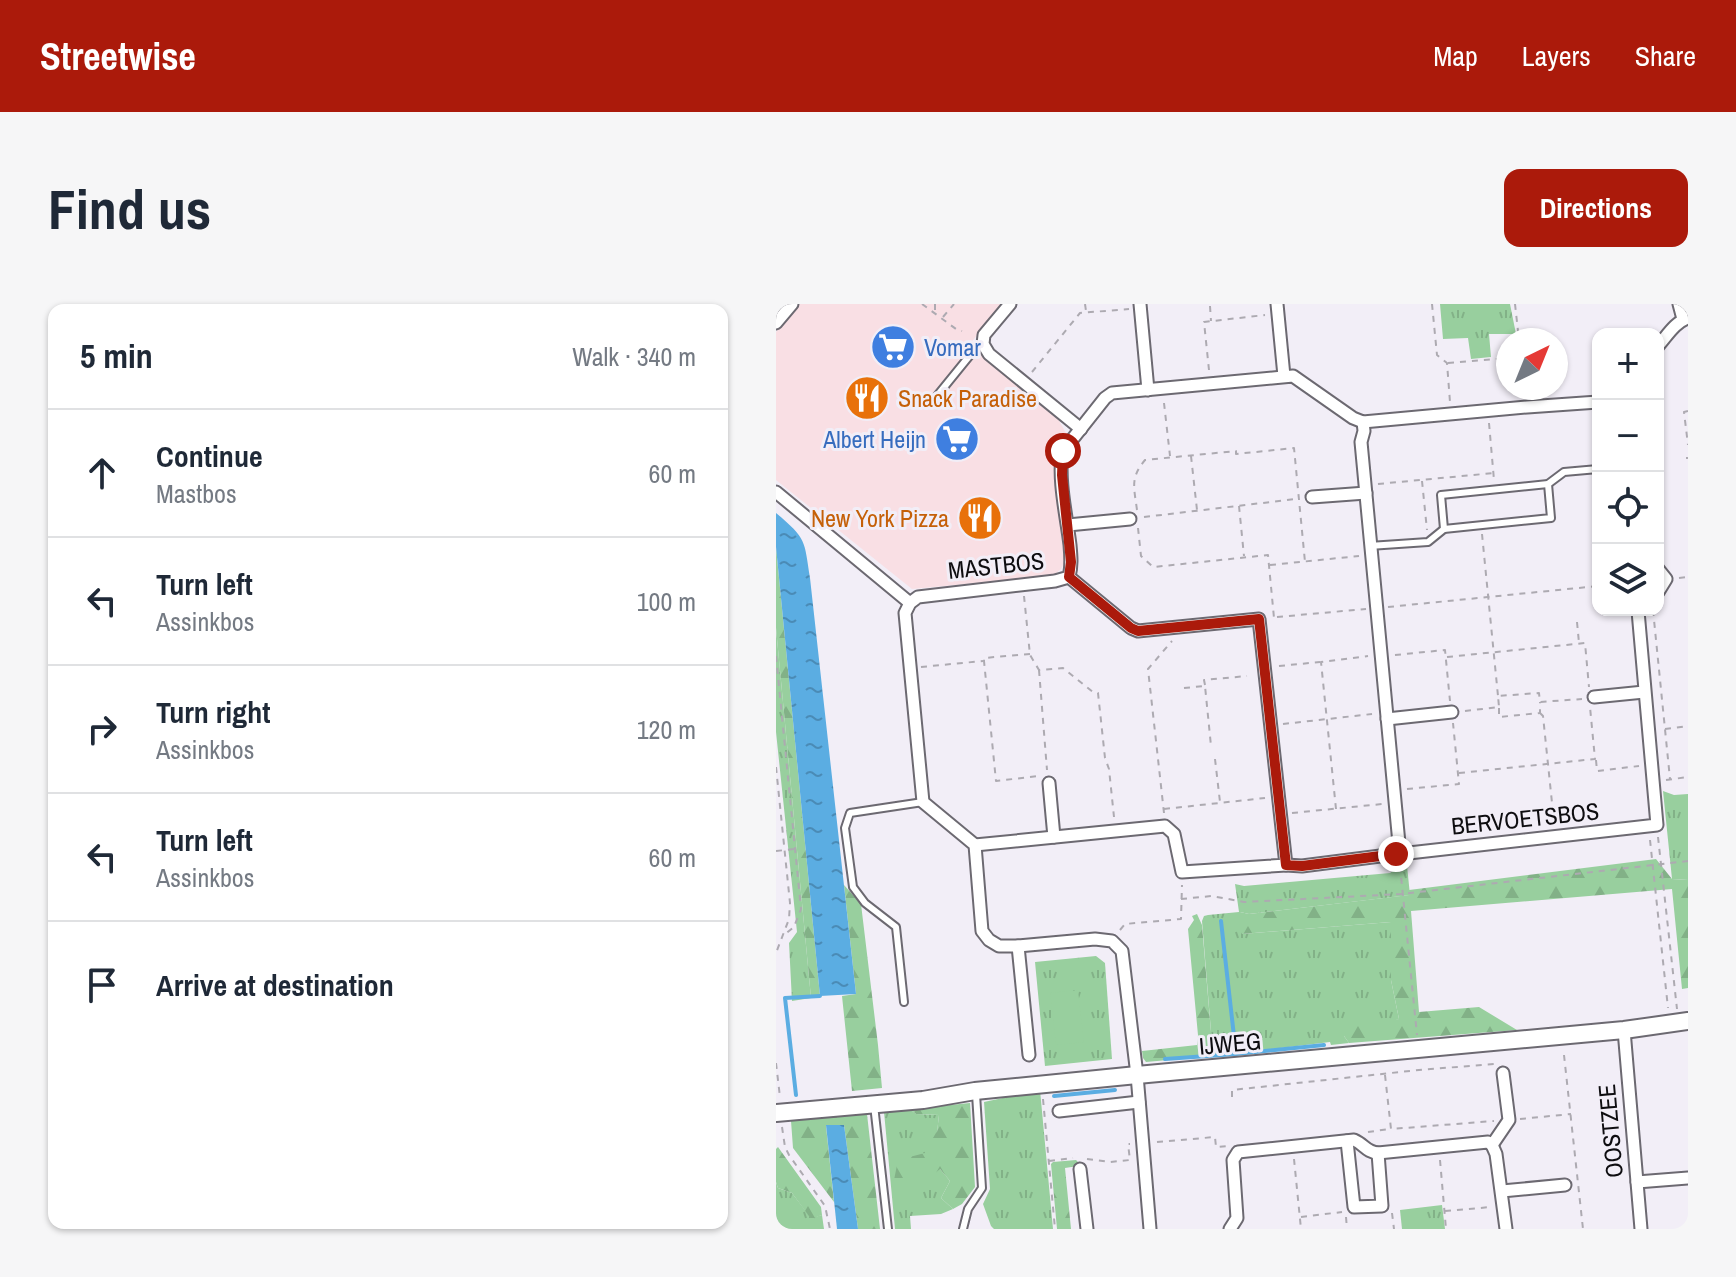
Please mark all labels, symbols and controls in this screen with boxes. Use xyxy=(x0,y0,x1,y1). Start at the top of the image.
text: Streetwise xyxy=(40,31,196,82)
text: Map xyxy=(1433,37,1478,75)
text: Layers xyxy=(1522,37,1591,75)
text: Share xyxy=(1635,37,1696,75)
button: Directions xyxy=(1504,169,1688,247)
text: Find us xyxy=(48,171,211,246)
supermarket icon: Vomar xyxy=(869,323,917,371)
north arrow xyxy=(1496,328,1568,400)
map controls xyxy=(1592,328,1664,616)
button: + xyxy=(1592,328,1664,400)
place label: Vomar xyxy=(924,331,981,363)
text: 5 min xyxy=(80,333,153,379)
text: Walk · 340 m xyxy=(572,339,696,374)
restaurant icon: Snack Paradise xyxy=(843,374,891,422)
place label: Snack Paradise xyxy=(898,382,1037,414)
button: − xyxy=(1592,400,1664,472)
supermarket icon: Albert Heijn xyxy=(933,415,981,463)
place label: Albert Heijn xyxy=(822,423,926,455)
route start xyxy=(1045,433,1081,469)
text: Continue xyxy=(156,436,263,476)
icon: ahead xyxy=(80,451,124,495)
text: 60 m xyxy=(649,456,696,491)
button: locate xyxy=(1592,472,1664,544)
text: Mastbos xyxy=(156,476,237,511)
restaurant icon: New York Pizza xyxy=(956,494,1004,542)
place label: New York Pizza xyxy=(811,502,949,534)
street label: MASTBOS xyxy=(946,544,1046,586)
button: layers xyxy=(1592,544,1664,616)
text: Turn left xyxy=(156,564,253,604)
icon: left xyxy=(80,579,124,623)
text: 100 m xyxy=(637,584,696,619)
text: Assinkbos xyxy=(156,604,254,639)
text: Turn right xyxy=(156,692,270,732)
icon: right xyxy=(80,707,124,751)
text: 120 m xyxy=(637,712,696,747)
text: Assinkbos xyxy=(156,732,254,767)
street label: BERVOETSBOS xyxy=(1450,794,1600,842)
text: Turn left xyxy=(156,820,253,860)
icon: left xyxy=(80,835,124,879)
route end xyxy=(1378,836,1414,872)
text: 60 m xyxy=(649,840,696,875)
text: Assinkbos xyxy=(156,860,254,895)
icon: arrive xyxy=(80,963,124,1007)
text: Arrive at destination xyxy=(156,965,394,1005)
street label: IJWEG xyxy=(1198,1024,1262,1062)
street label: OOSTZEE xyxy=(1590,1083,1630,1179)

